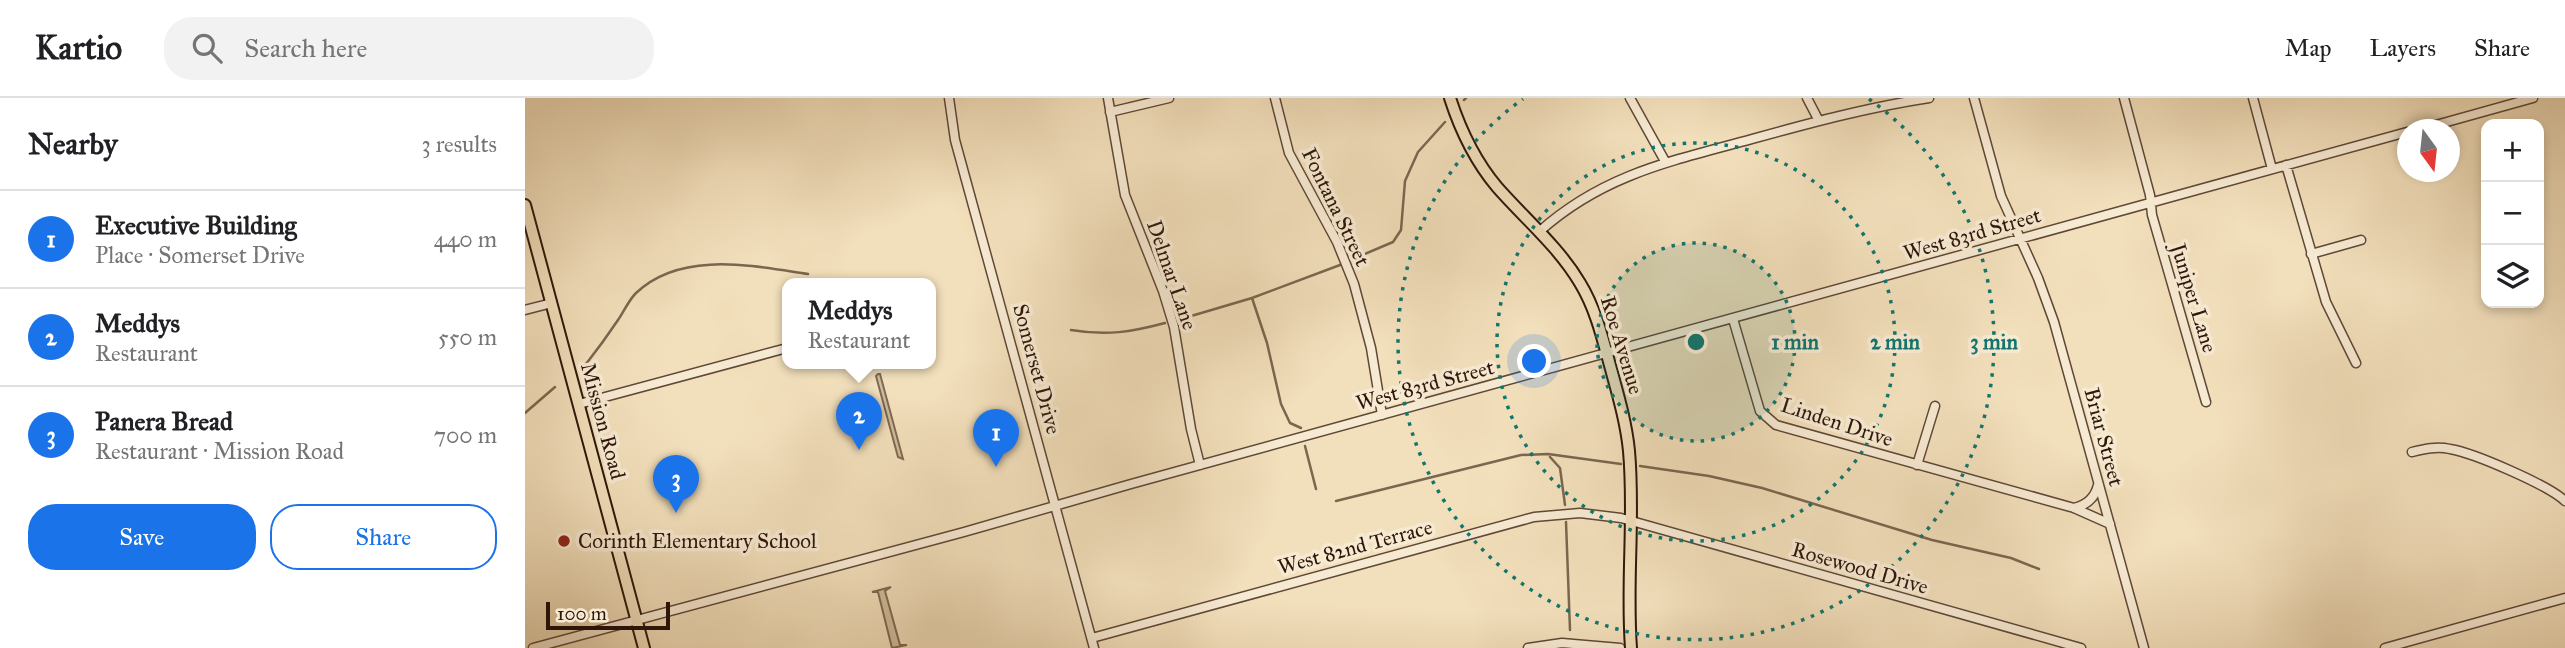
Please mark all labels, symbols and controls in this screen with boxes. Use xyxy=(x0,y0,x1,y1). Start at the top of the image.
search box xyxy=(164,17,654,80)
text: Kartio xyxy=(35,28,122,68)
icon: search xyxy=(188,29,226,67)
text: Search here xyxy=(244,32,367,64)
text: Map xyxy=(2285,33,2332,63)
text: Layers xyxy=(2370,33,2436,63)
text: Share xyxy=(2474,33,2530,63)
north arrow xyxy=(2397,119,2460,182)
map controls xyxy=(2481,119,2544,308)
button: + xyxy=(2481,119,2544,182)
text: Nearby xyxy=(28,126,118,162)
text: 3 results xyxy=(421,130,497,158)
street label: Fontana Street xyxy=(1296,144,1376,271)
button: − xyxy=(2481,182,2544,245)
street label: West 83rd Street xyxy=(1900,202,2044,266)
text: Executive Building xyxy=(95,209,297,241)
street label: Delmar Lane xyxy=(1141,217,1203,334)
text: 1 xyxy=(46,225,56,253)
text: 440 m xyxy=(434,225,497,253)
street label: Juniper Lane xyxy=(2165,238,2223,356)
text: Place · Somerset Drive xyxy=(95,241,305,269)
button: layers xyxy=(2481,245,2544,308)
popup xyxy=(782,278,936,369)
street label: Roe Avenue xyxy=(1595,293,1649,398)
text: Meddys xyxy=(808,294,892,326)
street label: Somerset Drive xyxy=(1007,301,1067,437)
text: Meddys xyxy=(95,307,180,339)
text: 2 xyxy=(45,323,57,351)
text: 550 m xyxy=(438,323,497,351)
text: Restaurant xyxy=(808,326,910,354)
text: 1 min xyxy=(1771,329,1819,355)
text: 2 min xyxy=(1870,329,1920,355)
text: 3 min xyxy=(1970,329,2018,355)
centre of rings xyxy=(1684,330,1708,354)
text: Restaurant xyxy=(95,339,198,367)
your location xyxy=(1517,344,1551,378)
street label: West 83rd Street xyxy=(1353,354,1498,416)
street label: Mission Road xyxy=(575,360,631,483)
street label: Briar Street xyxy=(2078,385,2130,490)
pin: 2 xyxy=(836,392,882,450)
street label: Linden Drive xyxy=(1778,392,1897,452)
text: Panera Bread xyxy=(95,405,233,437)
pin: 1 xyxy=(973,409,1019,467)
text: 3 xyxy=(46,421,56,449)
text: 700 m xyxy=(434,421,497,449)
text: Restaurant · Mission Road xyxy=(95,437,344,465)
pin: 3 xyxy=(653,455,699,513)
button: Save xyxy=(28,504,256,570)
button: Share xyxy=(270,504,497,570)
street label: West 82nd Terrace xyxy=(1275,514,1435,580)
place label: Corinth Elementary School xyxy=(578,528,817,554)
marker: Corinth Elementary School xyxy=(556,533,572,549)
street label: Rosewood Drive xyxy=(1789,536,1931,600)
scale bar xyxy=(546,599,670,631)
text: 100 m xyxy=(557,602,607,625)

